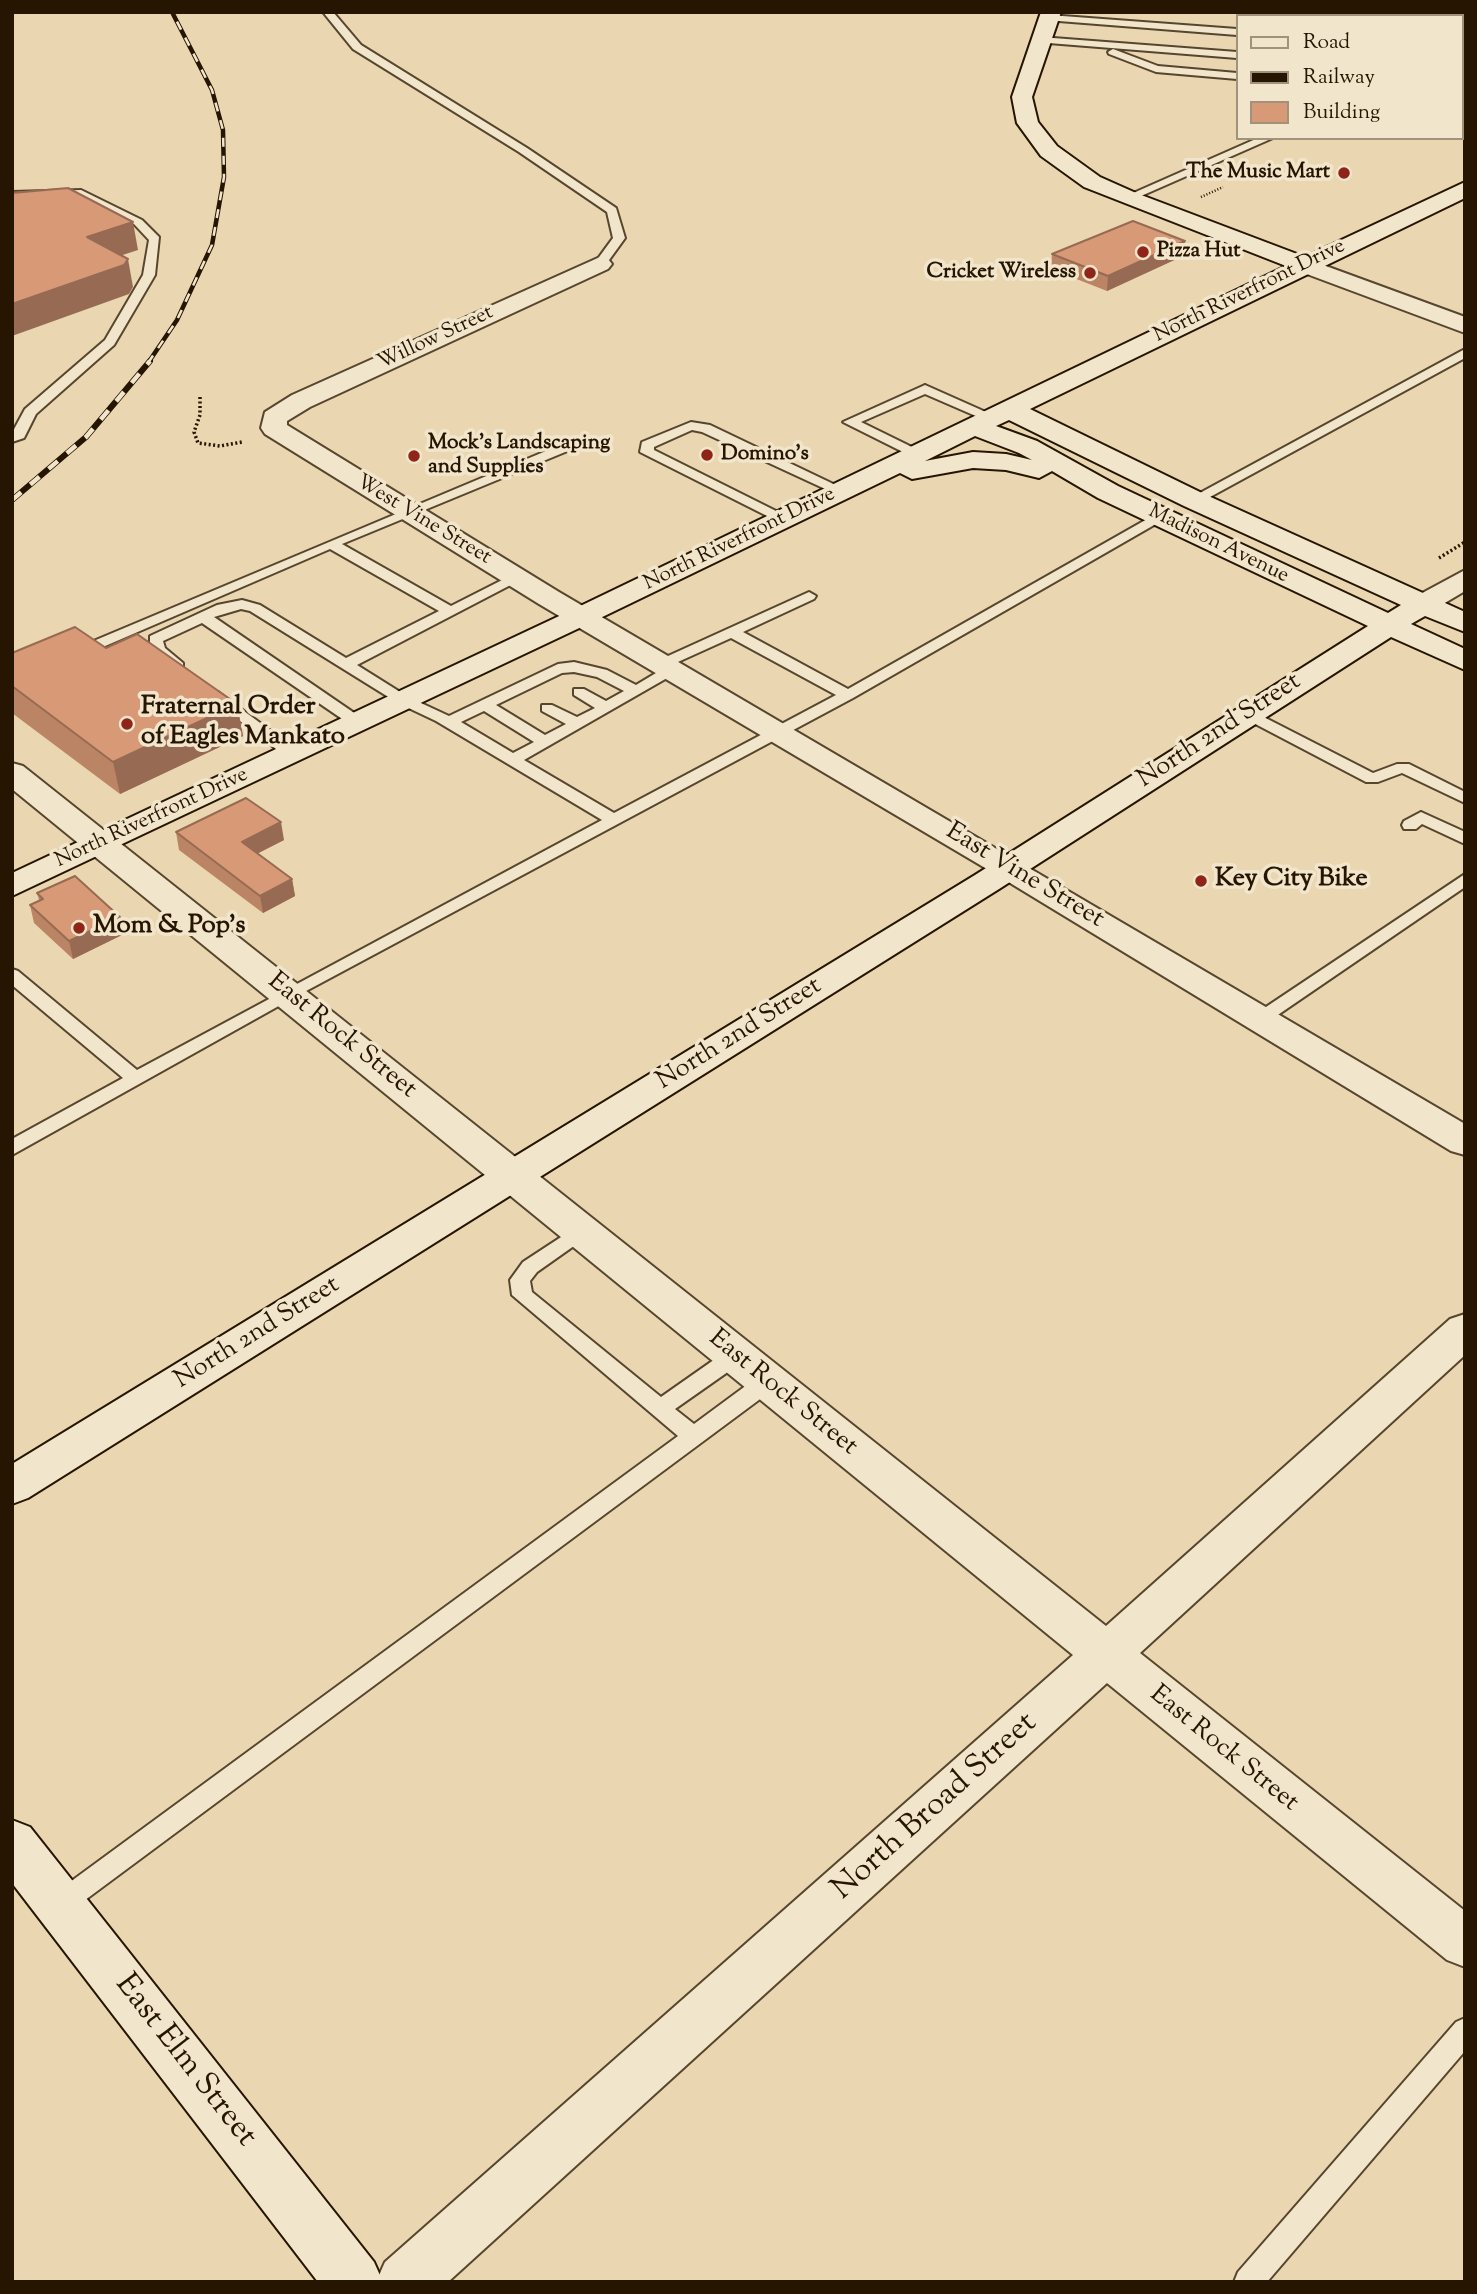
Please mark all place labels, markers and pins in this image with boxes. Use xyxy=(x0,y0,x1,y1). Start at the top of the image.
place label: The Music Mart xyxy=(1186,160,1330,186)
marker: The Music Mart xyxy=(1336,165,1352,181)
place label: Pizza Hut xyxy=(1157,239,1240,265)
marker: Pizza Hut xyxy=(1135,244,1151,260)
place label: Cricket Wireless xyxy=(926,260,1076,286)
marker: Cricket Wireless xyxy=(1082,265,1098,281)
place label: Mock's Landscaping and Supplies xyxy=(428,431,610,481)
place label: Domino's xyxy=(721,442,809,468)
marker: Domino's xyxy=(699,447,715,463)
marker: Mock's Landscaping and Supplies xyxy=(406,448,422,464)
place label: Fraternal Order of Eagles Mankato xyxy=(141,693,345,754)
marker: Fraternal Order of Eagles Mankato xyxy=(119,716,135,732)
place label: Key City Bike xyxy=(1215,865,1368,897)
marker: Key City Bike xyxy=(1193,873,1209,889)
place label: Mom & Pop's xyxy=(93,912,245,944)
marker: Mom & Pop's xyxy=(71,920,87,936)

